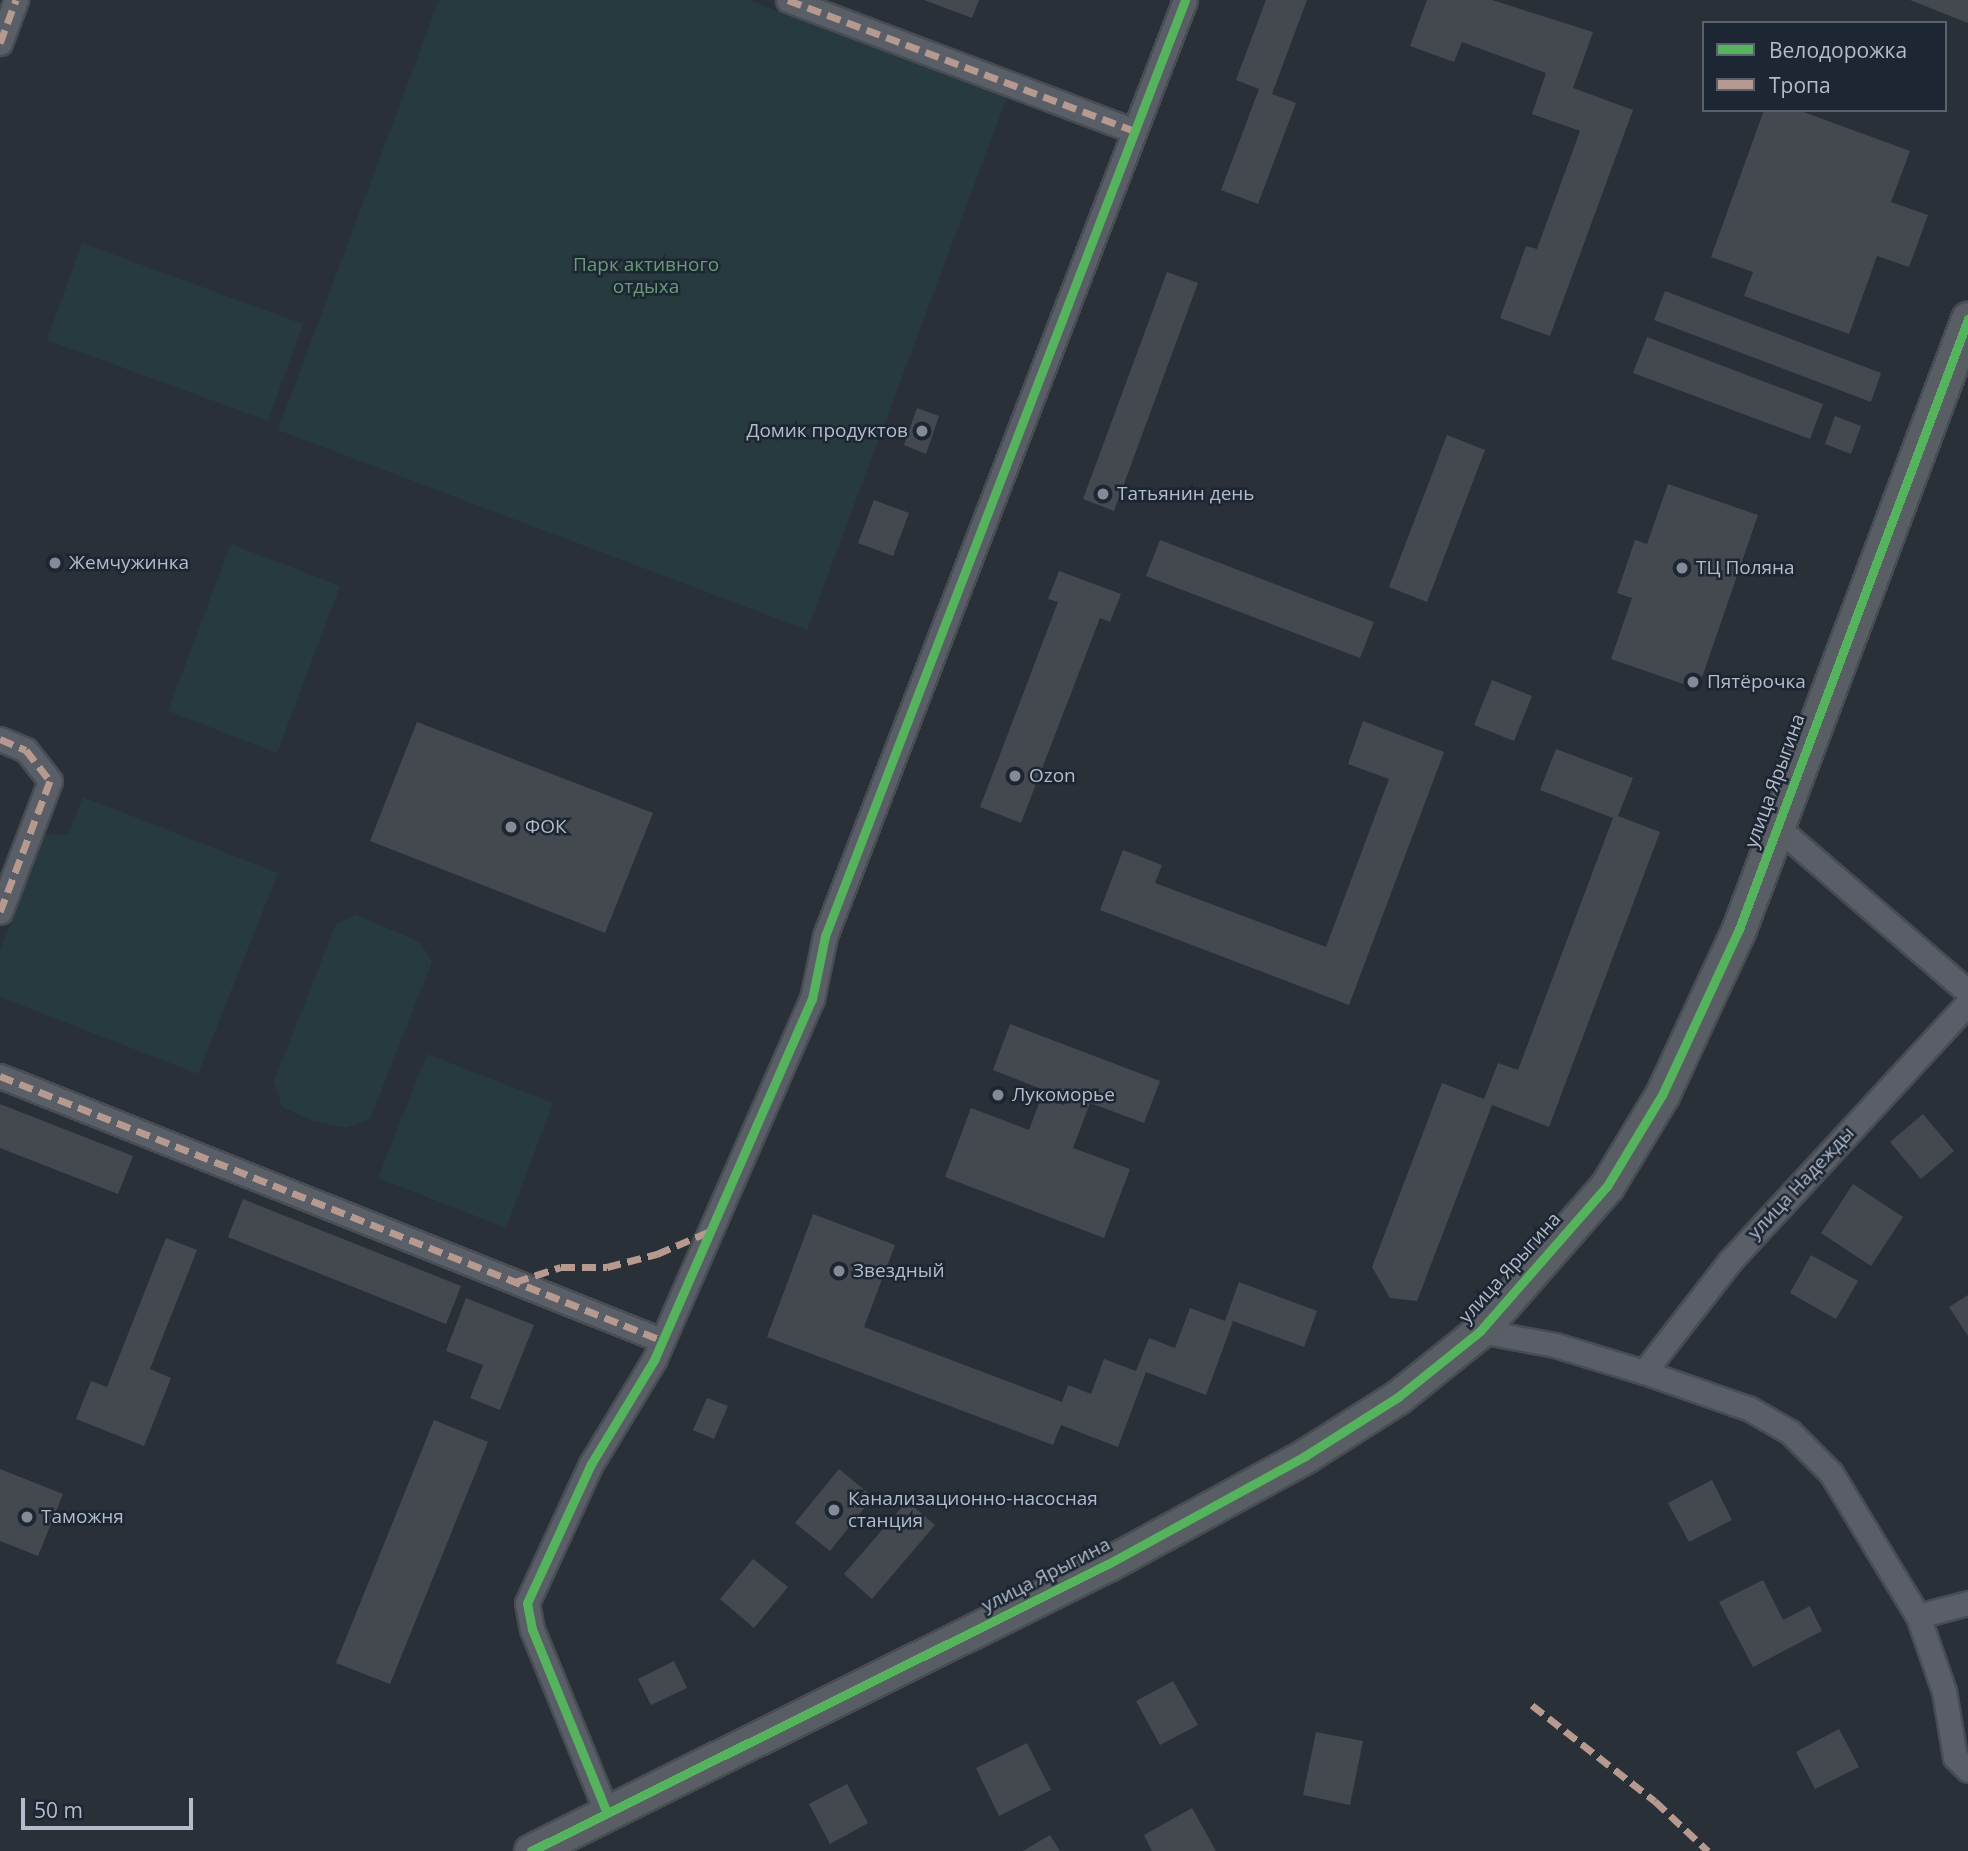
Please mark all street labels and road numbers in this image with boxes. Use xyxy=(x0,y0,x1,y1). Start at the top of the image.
street label: улица Ярыгина xyxy=(1740,711,1810,851)
street label: улица Надежды xyxy=(1743,1122,1859,1244)
street label: улица Ярыгина xyxy=(1454,1208,1566,1328)
street label: улица Ярыгина xyxy=(978,1533,1114,1617)

